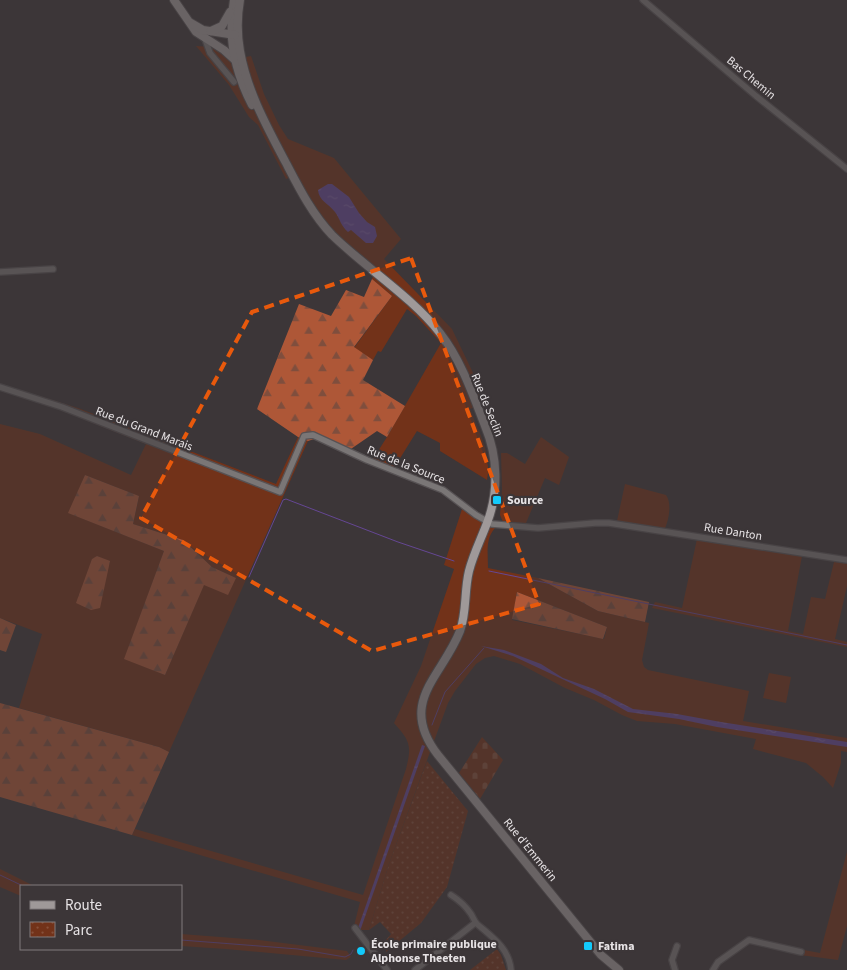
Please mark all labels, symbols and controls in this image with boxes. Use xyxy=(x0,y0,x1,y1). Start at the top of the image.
street label: Bas Chemin xyxy=(723,52,779,104)
street label: Rue de Seclin xyxy=(467,371,507,439)
street label: Rue du Grand Marais xyxy=(93,403,195,455)
street label: Rue de la Source xyxy=(364,442,448,488)
place label: Source xyxy=(507,492,543,509)
marker: Source xyxy=(491,494,503,506)
street label: Rue Danton xyxy=(703,519,763,545)
street label: Rue d'Emmerin xyxy=(499,815,561,885)
legend xyxy=(20,885,182,950)
text: Route xyxy=(65,895,102,916)
text: Parc xyxy=(65,920,92,941)
place label: École primaire publique Alphonse Theeten xyxy=(370,936,497,967)
place label: Fatima xyxy=(598,938,634,955)
marker: Fatima xyxy=(582,940,594,952)
marker: École primaire publique Alphonse Theeten xyxy=(355,945,367,957)

